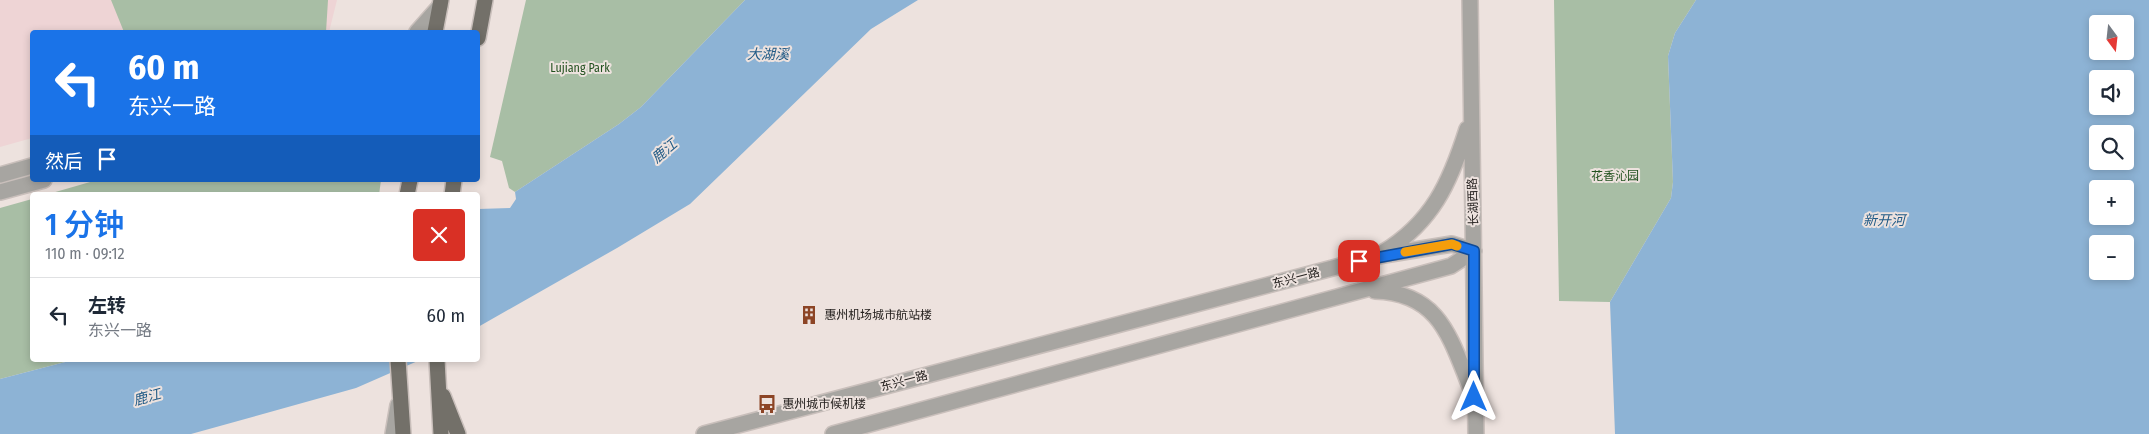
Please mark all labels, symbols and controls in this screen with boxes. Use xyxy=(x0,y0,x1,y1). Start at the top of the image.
north arrow xyxy=(2089,15,2134,60)
map controls xyxy=(2089,15,2134,280)
text: 60 m xyxy=(128,46,199,88)
water label: 大湖溪 xyxy=(747,46,791,63)
icon: left xyxy=(45,50,110,115)
park label: Lujiang Park xyxy=(550,61,610,75)
button: sound xyxy=(2089,70,2134,115)
text: 东兴一路 xyxy=(128,93,216,120)
button: search xyxy=(2089,125,2134,170)
water label: 鹿江 xyxy=(648,135,682,167)
icon: arrive xyxy=(93,145,121,173)
text: 然后 xyxy=(45,150,83,173)
park label: 花香沁园 xyxy=(1591,169,1639,183)
street label: 长湖西路 xyxy=(1465,178,1481,226)
button: + xyxy=(2089,180,2134,225)
text: 1 分钟 xyxy=(45,207,124,243)
button: close xyxy=(413,209,465,261)
water label: 新开河 xyxy=(1863,212,1908,229)
button: − xyxy=(2089,235,2134,280)
pin xyxy=(1338,240,1380,282)
text: 110 m · 09:12 xyxy=(45,244,125,263)
icon: arrive xyxy=(1345,247,1373,275)
street label: 东兴一路 xyxy=(1271,265,1321,291)
text: 左转 xyxy=(88,294,126,317)
icon: left xyxy=(45,301,73,329)
text: 60 m xyxy=(427,304,465,327)
building icon: 惠州机场城市航站楼 xyxy=(798,304,820,326)
place label: 惠州机场城市航站楼 xyxy=(824,308,932,322)
text: 东兴一路 xyxy=(88,321,152,340)
street label: 东兴一路 xyxy=(879,368,929,394)
position arrow xyxy=(1447,370,1499,422)
water label: 鹿江 xyxy=(131,385,165,409)
bus stop icon: 惠州城市候机楼 xyxy=(756,393,778,415)
place label: 惠州城市候机楼 xyxy=(782,397,866,411)

